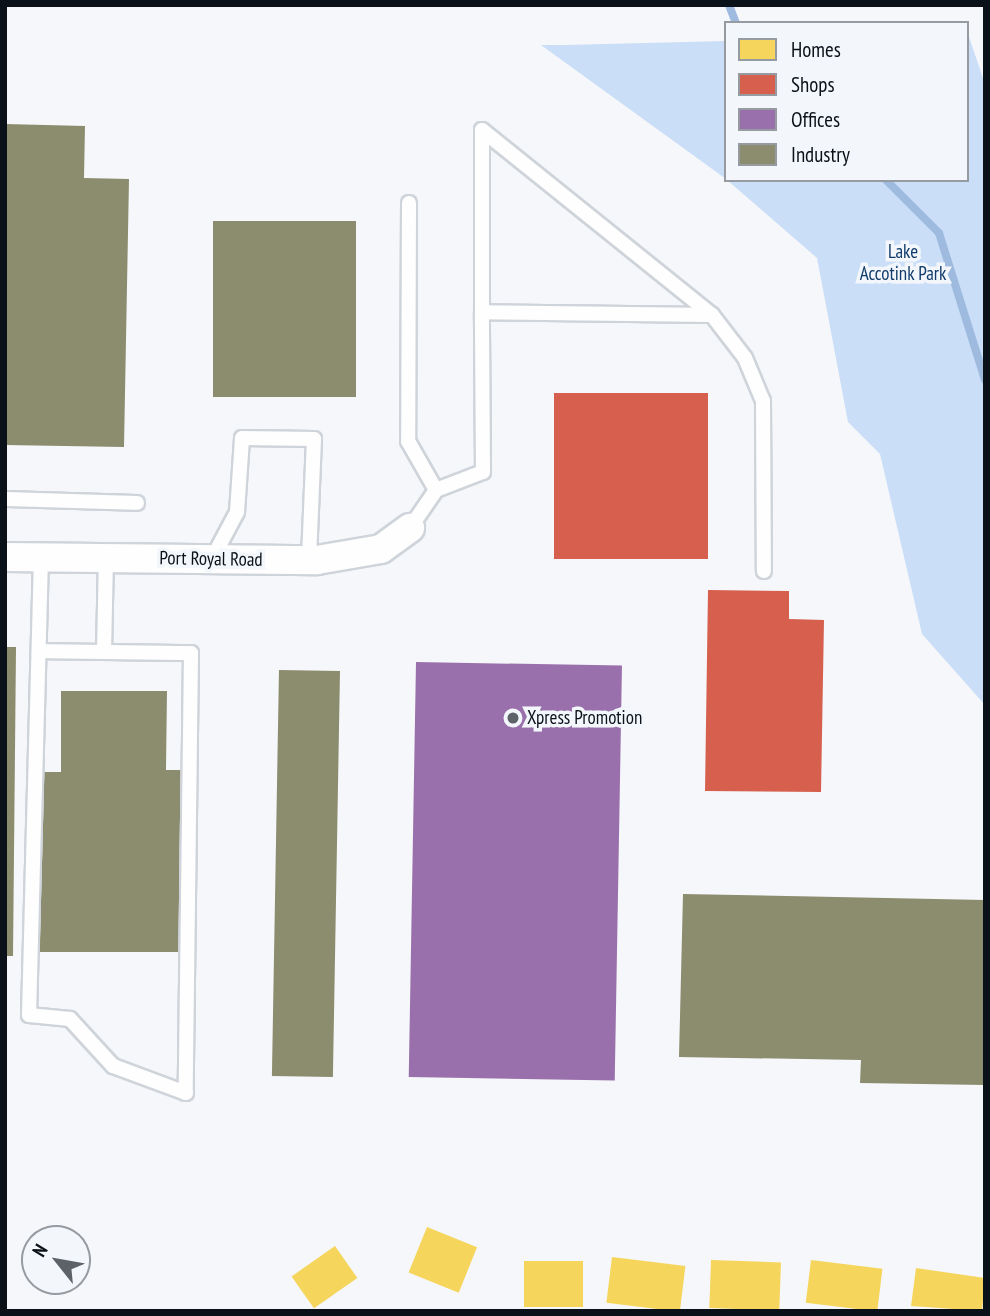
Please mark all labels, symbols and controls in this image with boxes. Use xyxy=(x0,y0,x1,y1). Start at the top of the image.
legend xyxy=(724,21,969,182)
text: Homes xyxy=(791,36,841,63)
text: Shops xyxy=(791,71,835,98)
text: Offices xyxy=(791,106,840,133)
text: Industry xyxy=(791,141,850,168)
park label: Lake Accotink Park xyxy=(859,241,947,285)
street label: Port Royal Road xyxy=(159,547,263,571)
place label: Xpress Promotion xyxy=(527,707,642,729)
marker: Xpress Promotion xyxy=(505,710,521,726)
north arrow xyxy=(21,1225,91,1295)
text: N xyxy=(27,1240,53,1261)

